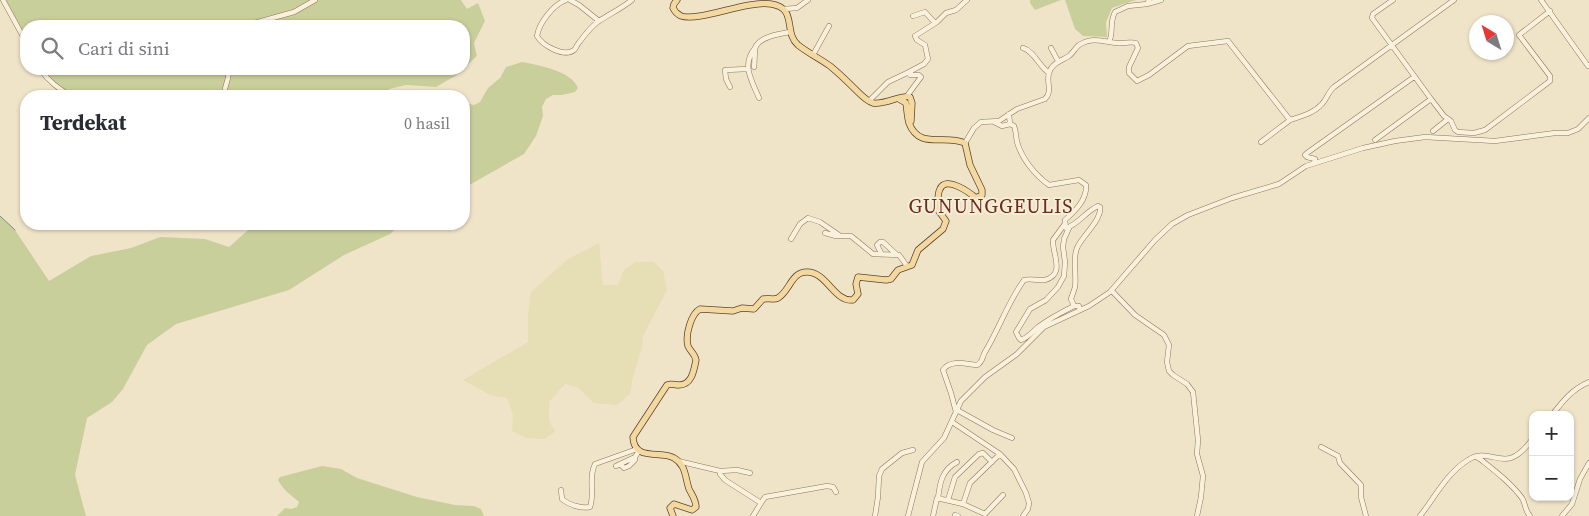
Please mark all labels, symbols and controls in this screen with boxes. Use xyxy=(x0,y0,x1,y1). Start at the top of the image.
north arrow xyxy=(1469,15,1514,60)
search box xyxy=(20,20,470,75)
icon: search xyxy=(38,34,66,62)
text: Cari di sini xyxy=(78,35,170,61)
text: Terdekat xyxy=(40,108,126,137)
text: 0 hasil xyxy=(404,112,450,134)
district label: GUNUNGGEULIS xyxy=(908,192,1074,220)
map controls xyxy=(1529,411,1574,501)
button: + xyxy=(1529,411,1574,456)
button: − xyxy=(1529,456,1574,501)

